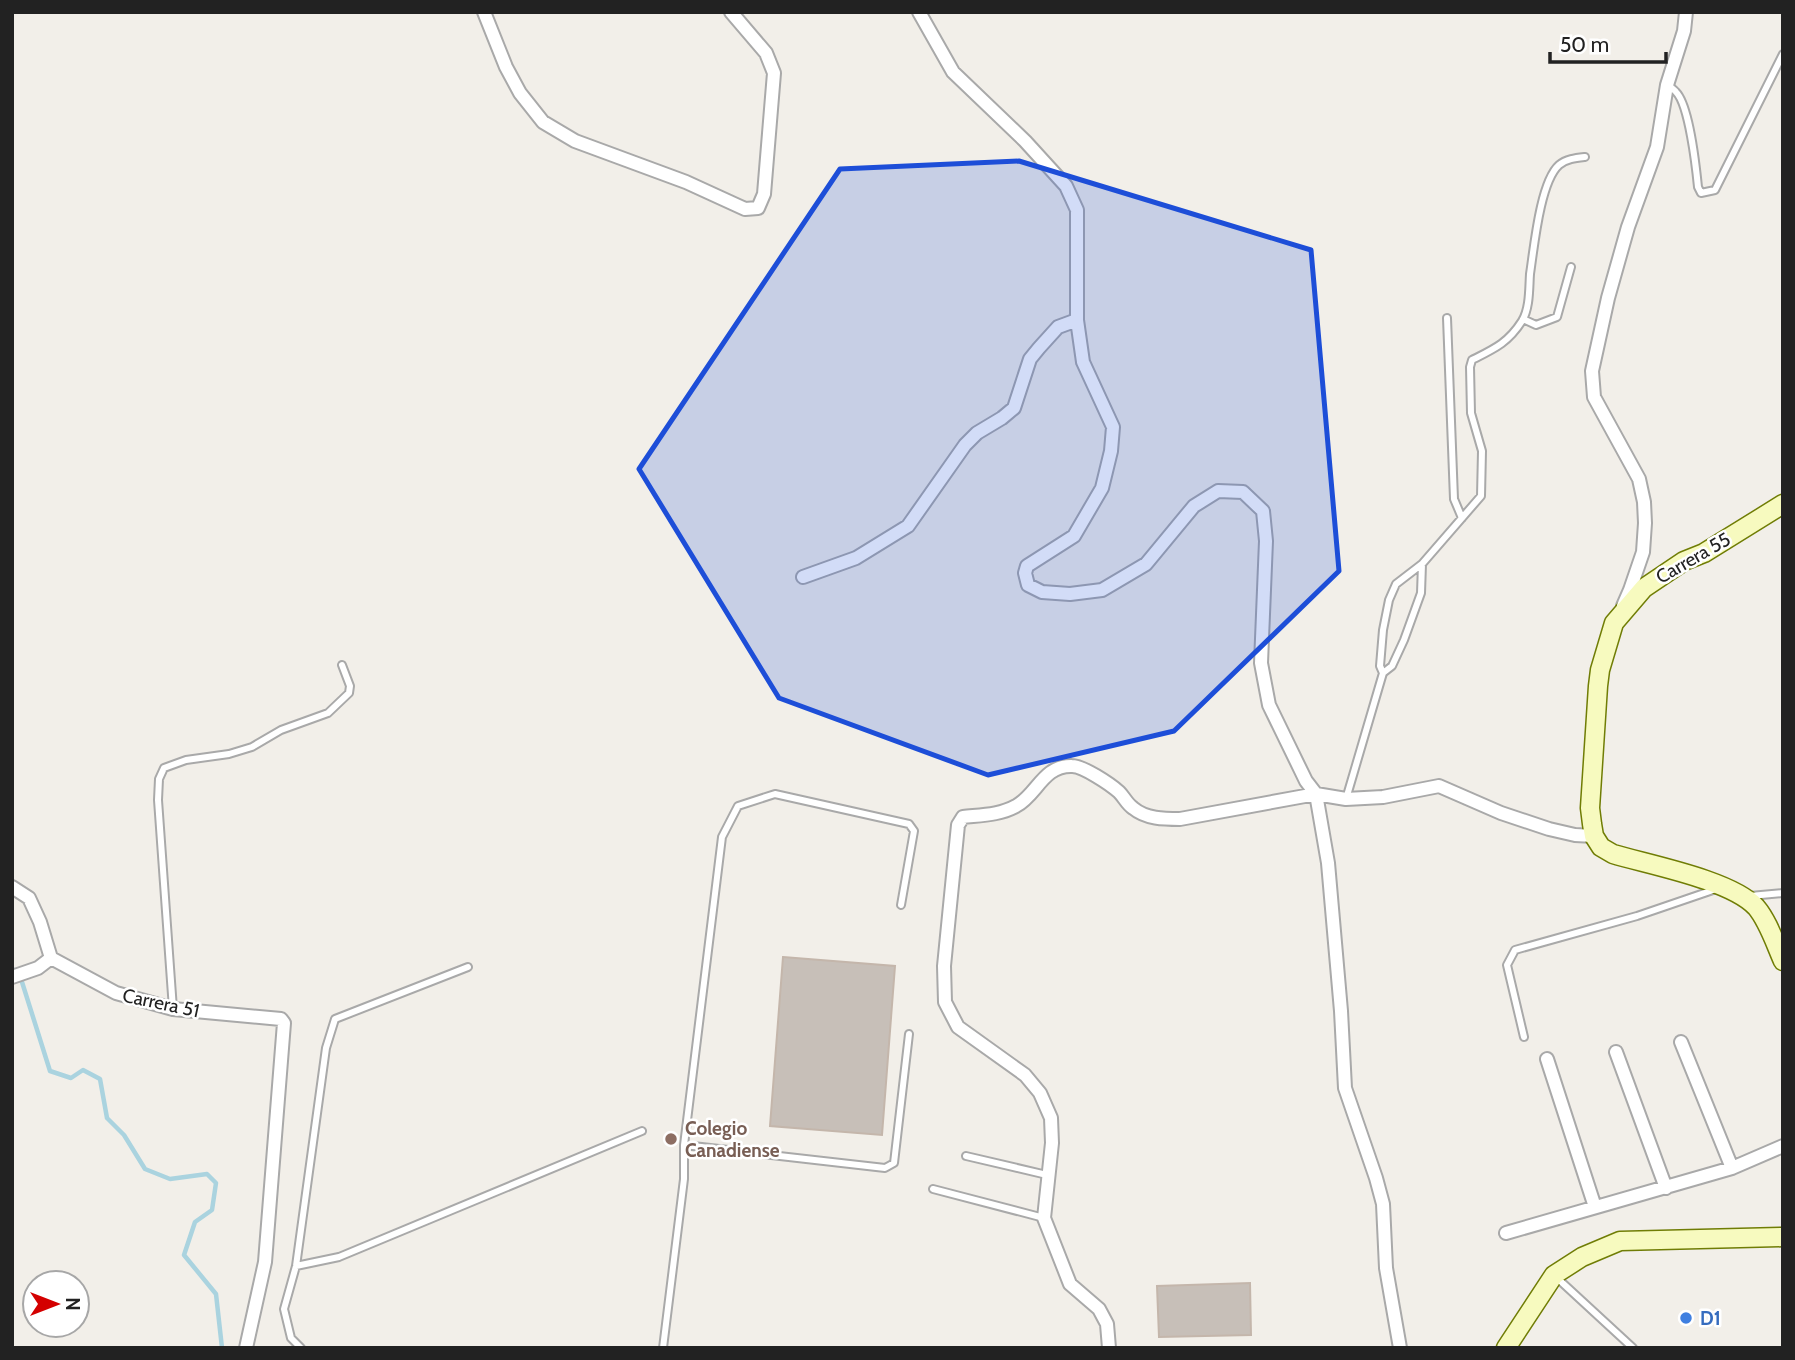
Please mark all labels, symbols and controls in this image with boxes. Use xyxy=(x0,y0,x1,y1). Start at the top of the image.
scale bar xyxy=(1550,21,1666,65)
text: 50 m xyxy=(1560,32,1609,57)
street label: Carrera 55 xyxy=(1652,528,1734,588)
street label: Carrera 51 xyxy=(120,984,202,1022)
place label: Colegio Canadiense xyxy=(685,1117,780,1162)
marker: Colegio Canadiense xyxy=(663,1131,679,1147)
north arrow xyxy=(21,1269,91,1339)
text: N xyxy=(61,1297,84,1311)
place label: D1 xyxy=(1700,1307,1721,1330)
marker: D1 xyxy=(1678,1310,1694,1326)

